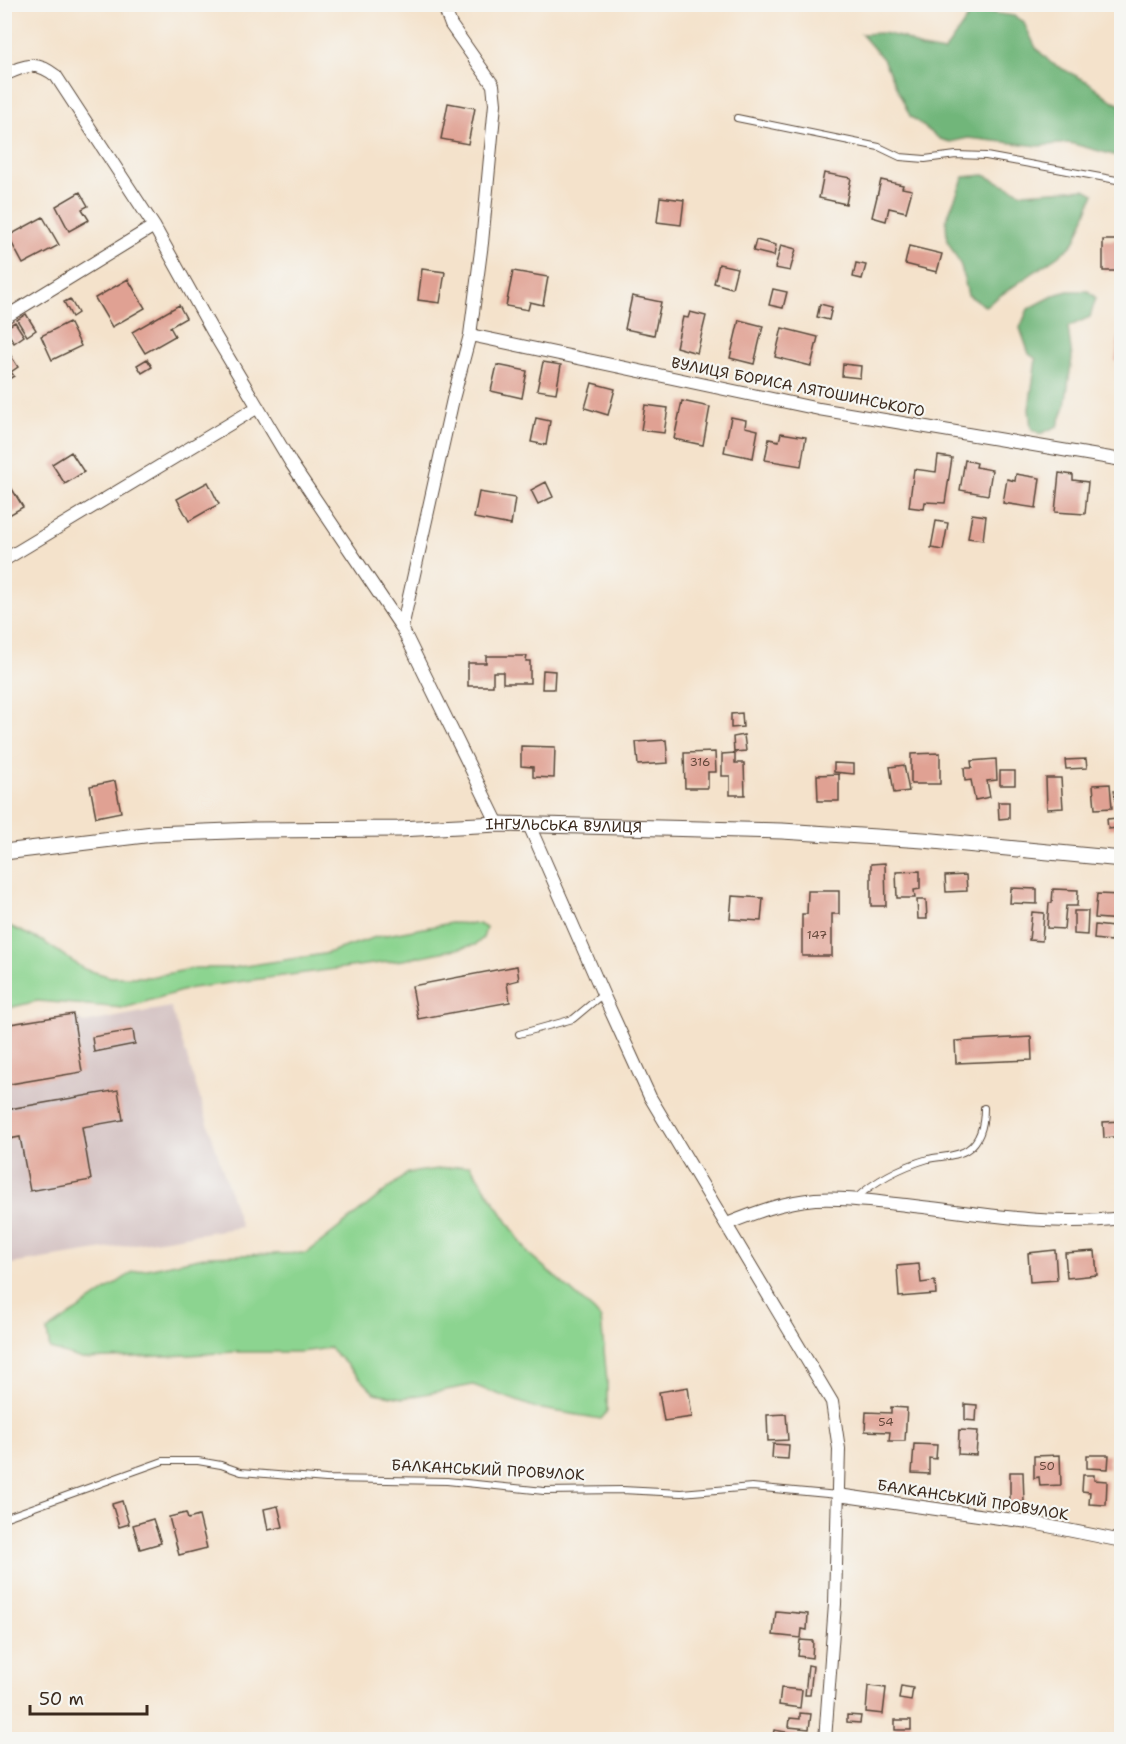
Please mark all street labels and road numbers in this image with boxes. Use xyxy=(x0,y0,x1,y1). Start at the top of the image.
street label: ВУЛИЦЯ БОРИСА ЛЯТОШИНСЬКОГО xyxy=(670,353,926,421)
street label: ІНГУЛЬСЬКА ВУЛИЦЯ xyxy=(485,814,642,838)
street label: БАЛКАНСЬКИЙ ПРОВУЛОК xyxy=(391,1454,586,1485)
street label: БАЛКАНСЬКИЙ ПРОВУЛОК xyxy=(876,1474,1071,1525)

